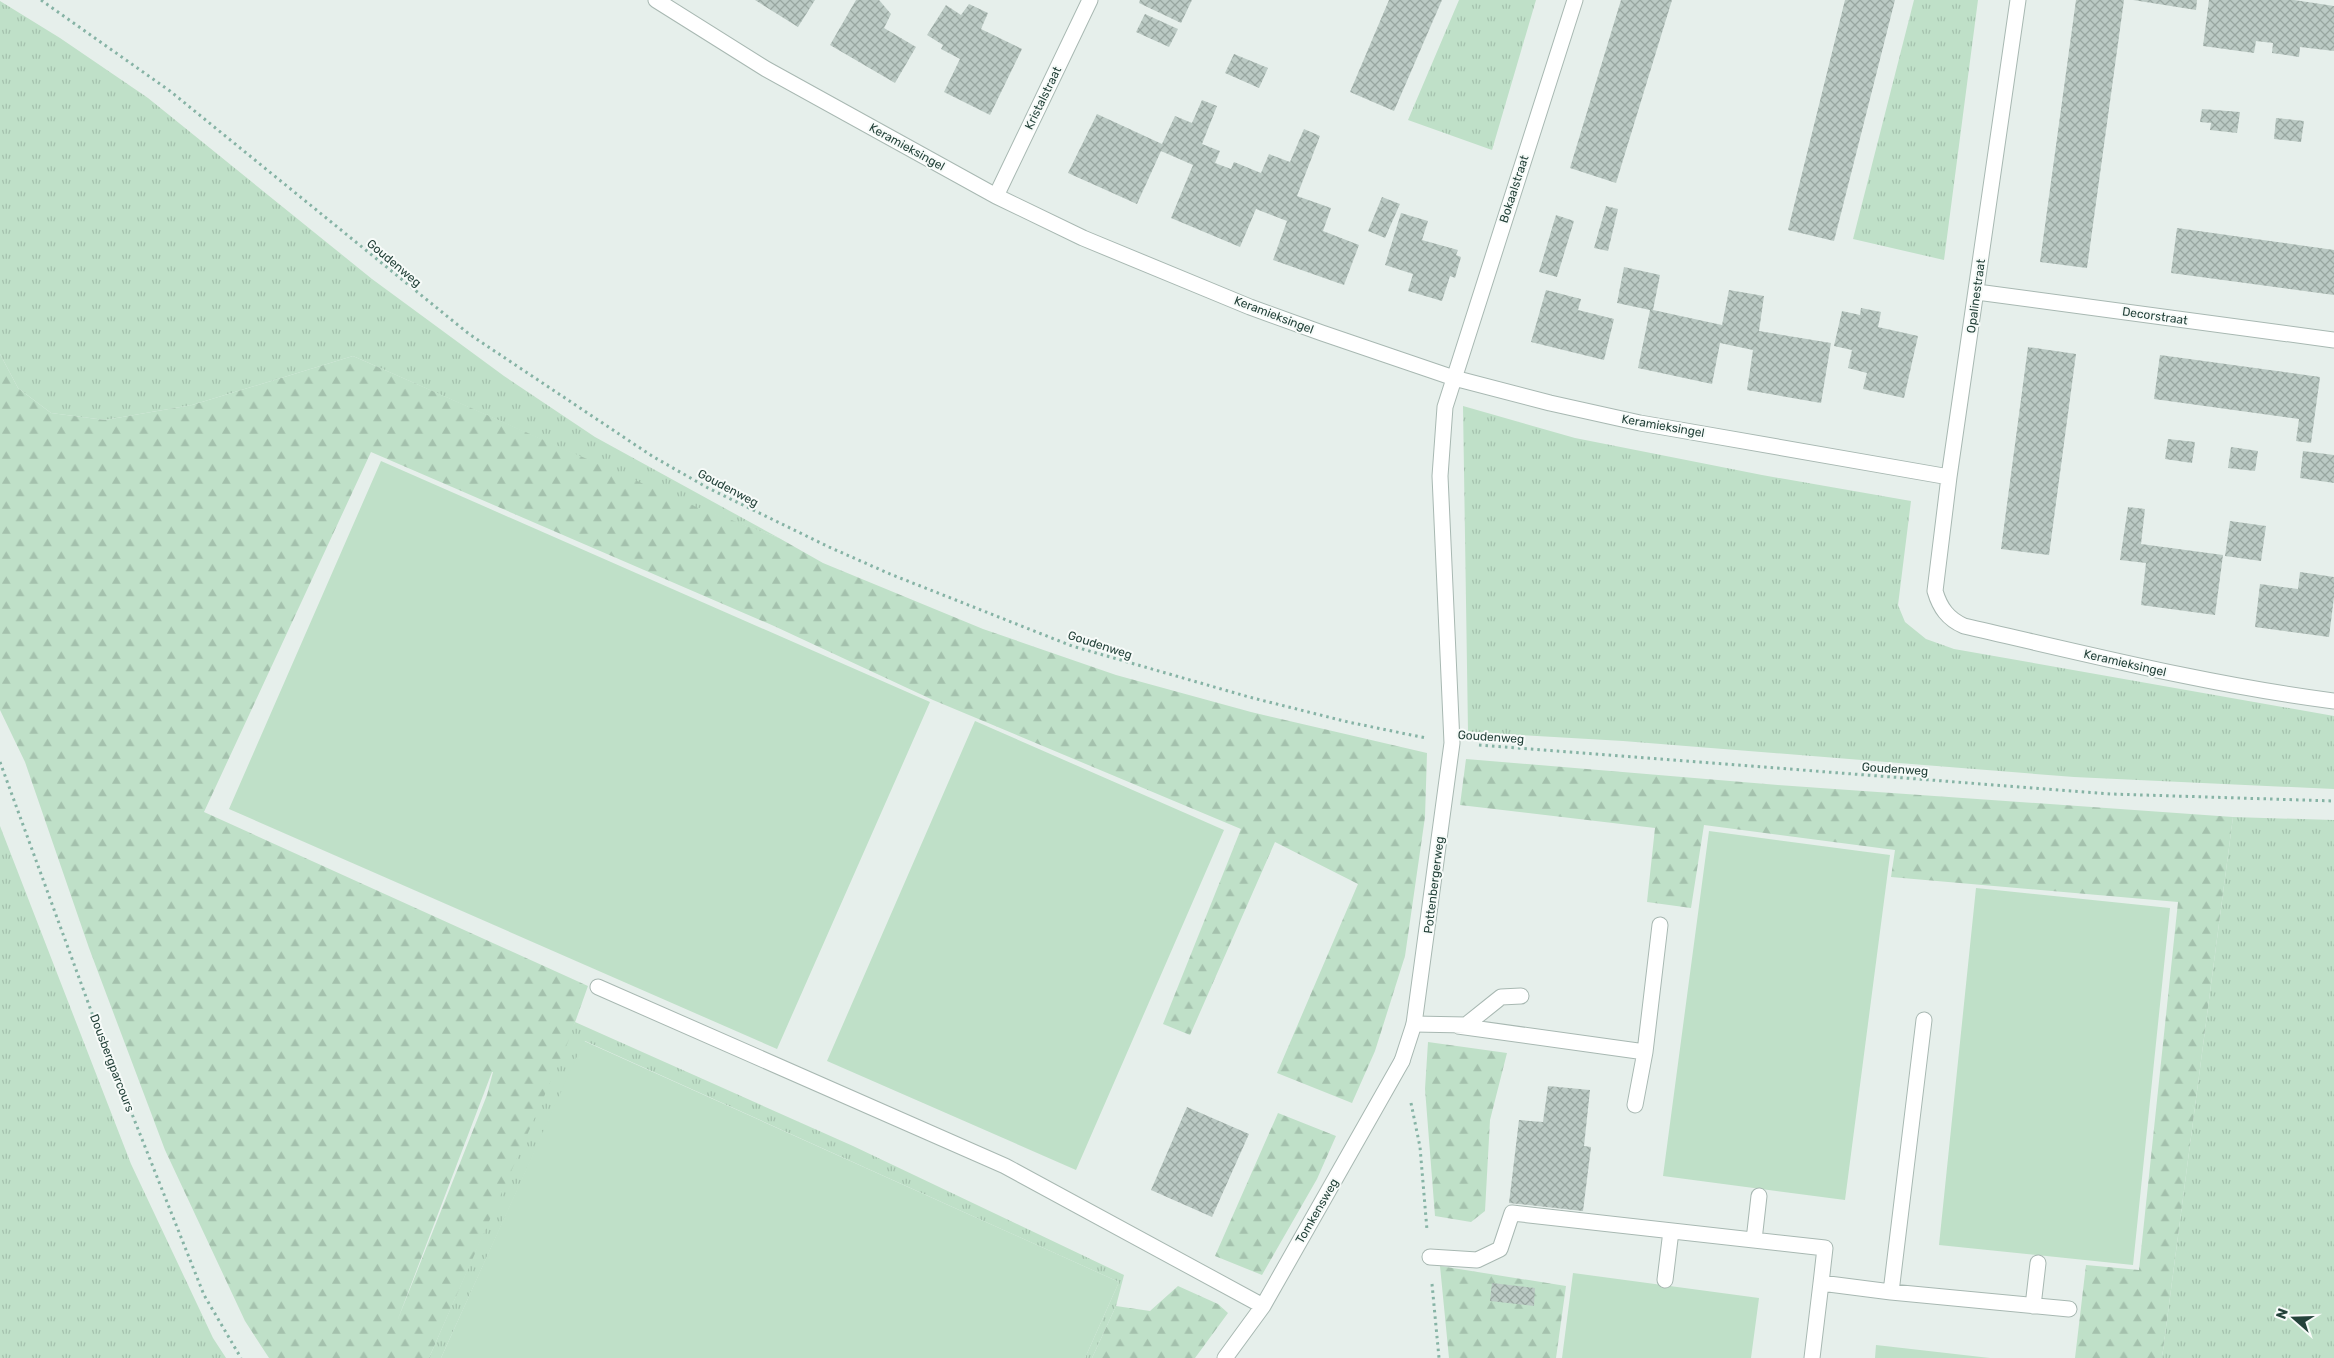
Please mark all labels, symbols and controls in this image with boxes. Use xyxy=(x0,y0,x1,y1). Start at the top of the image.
street label: Kristalstraat xyxy=(1022,64,1064,132)
street label: Keramieksingel xyxy=(867,120,947,174)
street label: Bokaalstraat xyxy=(1496,153,1532,225)
street label: Goudenweg xyxy=(364,236,424,290)
street label: Opalinestraat xyxy=(1964,258,1988,334)
street label: Keramieksingel xyxy=(1232,293,1316,337)
street label: Decorstraat xyxy=(2121,304,2189,328)
street label: Keramieksingel xyxy=(1620,412,1706,440)
street label: Goudenweg xyxy=(695,466,761,510)
street label: Goudenweg xyxy=(1066,628,1134,662)
street label: Keramieksingel xyxy=(2082,647,2168,679)
street label: Goudenweg xyxy=(1457,728,1525,746)
street label: Goudenweg xyxy=(1861,760,1929,778)
street label: Pottenbergerweg xyxy=(1421,836,1447,934)
street label: Dousbergparcours xyxy=(87,1012,137,1114)
street label: Tomkensweg xyxy=(1293,1176,1341,1246)
north arrow xyxy=(2269,1293,2319,1343)
text: N xyxy=(2273,1306,2292,1321)

